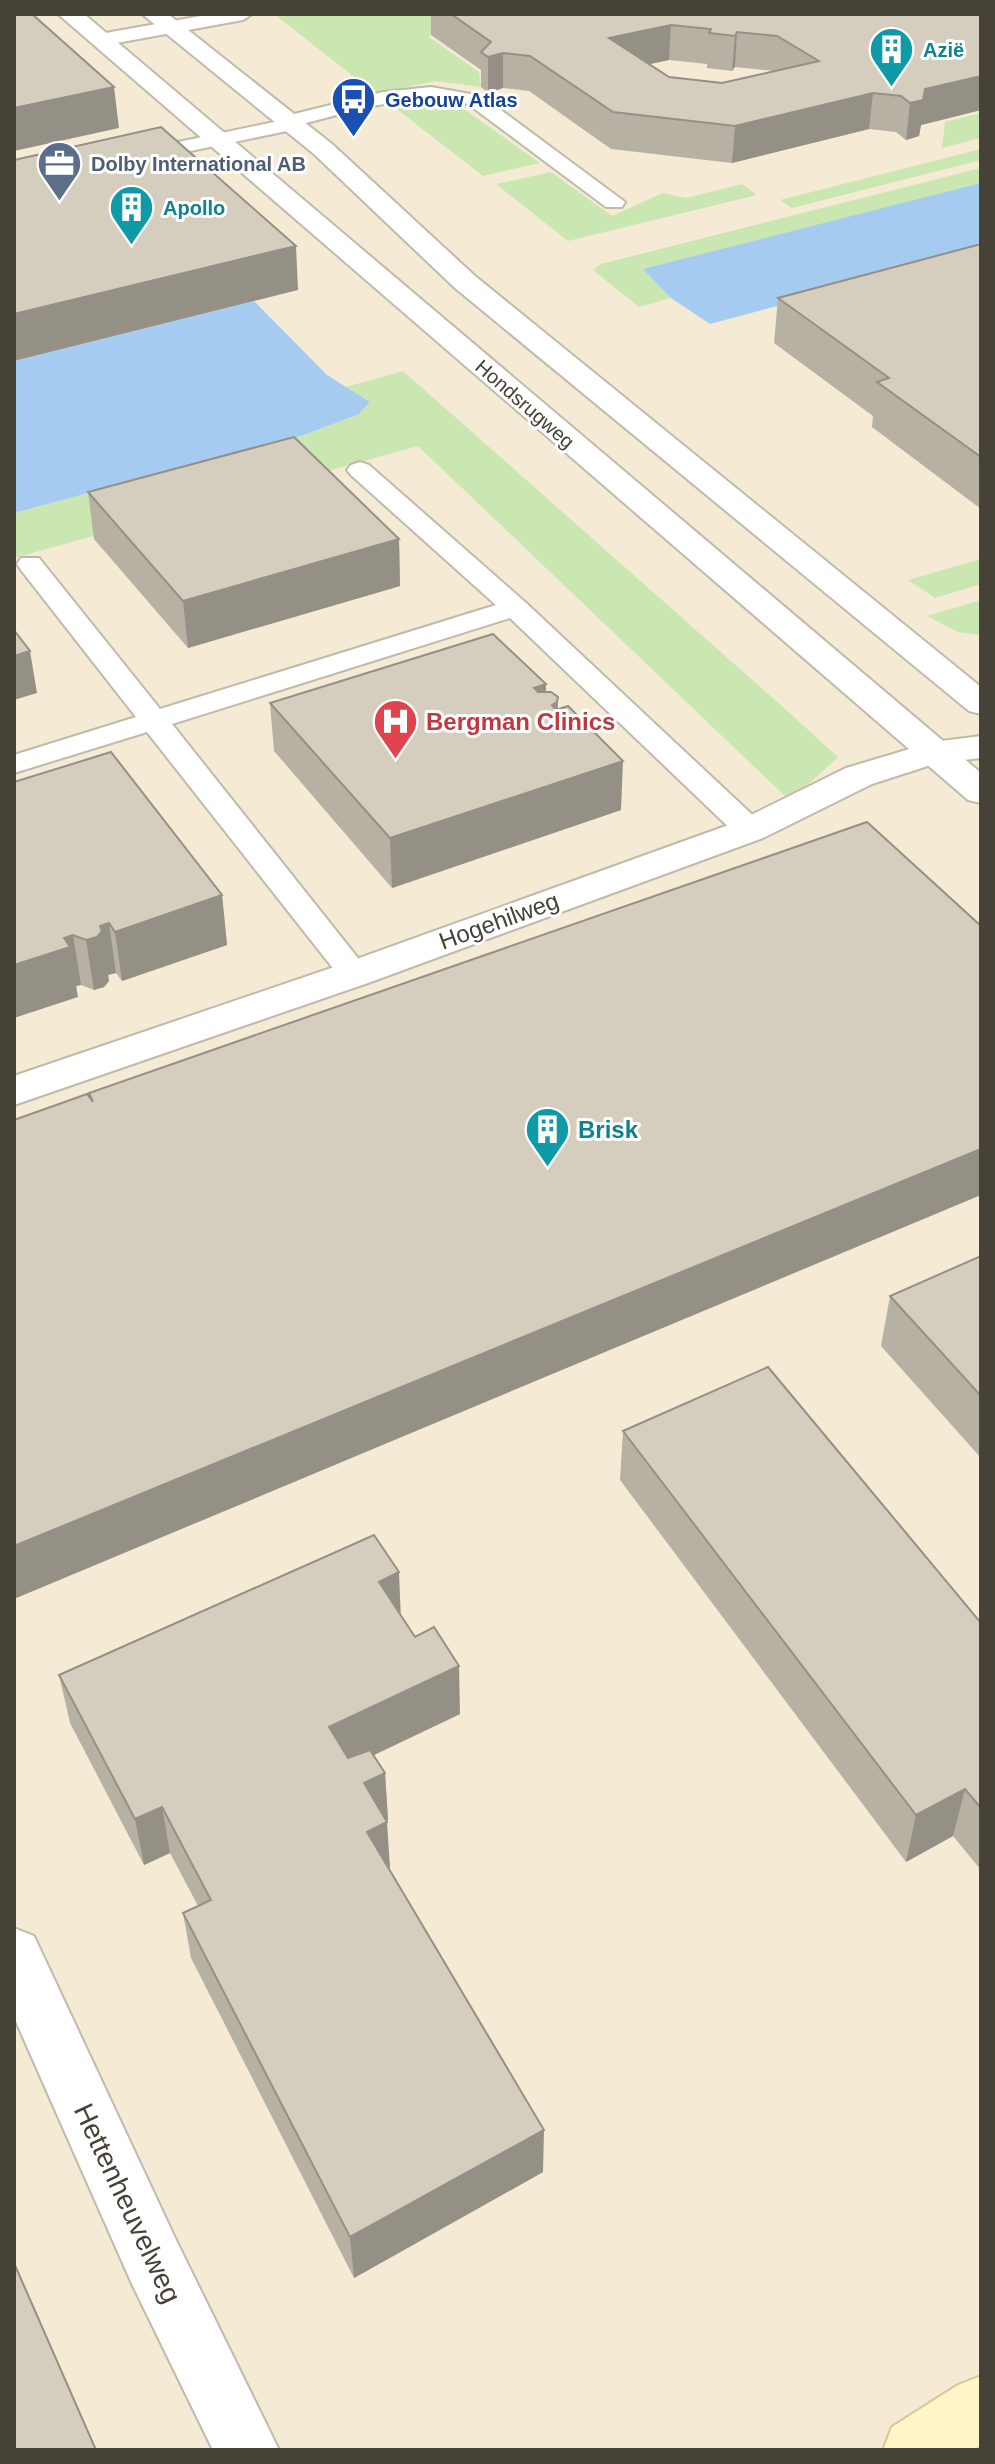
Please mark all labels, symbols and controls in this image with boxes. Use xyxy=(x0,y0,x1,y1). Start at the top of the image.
building icon: Azië xyxy=(868,26,916,89)
place label: Azië xyxy=(923,39,964,61)
bus stop icon: Gebouw Atlas xyxy=(330,76,378,139)
place label: Gebouw Atlas xyxy=(385,89,518,111)
office icon: Dolby International AB xyxy=(36,140,84,203)
place label: Dolby International AB xyxy=(91,153,306,175)
building icon: Apollo xyxy=(108,184,156,247)
place label: Apollo xyxy=(163,197,225,219)
street label: Hondsrugweg xyxy=(471,355,579,453)
hospital icon: Bergman Clinics xyxy=(371,698,419,761)
place label: Bergman Clinics xyxy=(426,708,615,735)
street label: Hogehilweg xyxy=(435,886,562,955)
building icon: Brisk xyxy=(523,1106,571,1169)
place label: Brisk xyxy=(578,1116,639,1143)
street label: Hettenheuvelweg xyxy=(68,2099,187,2308)

